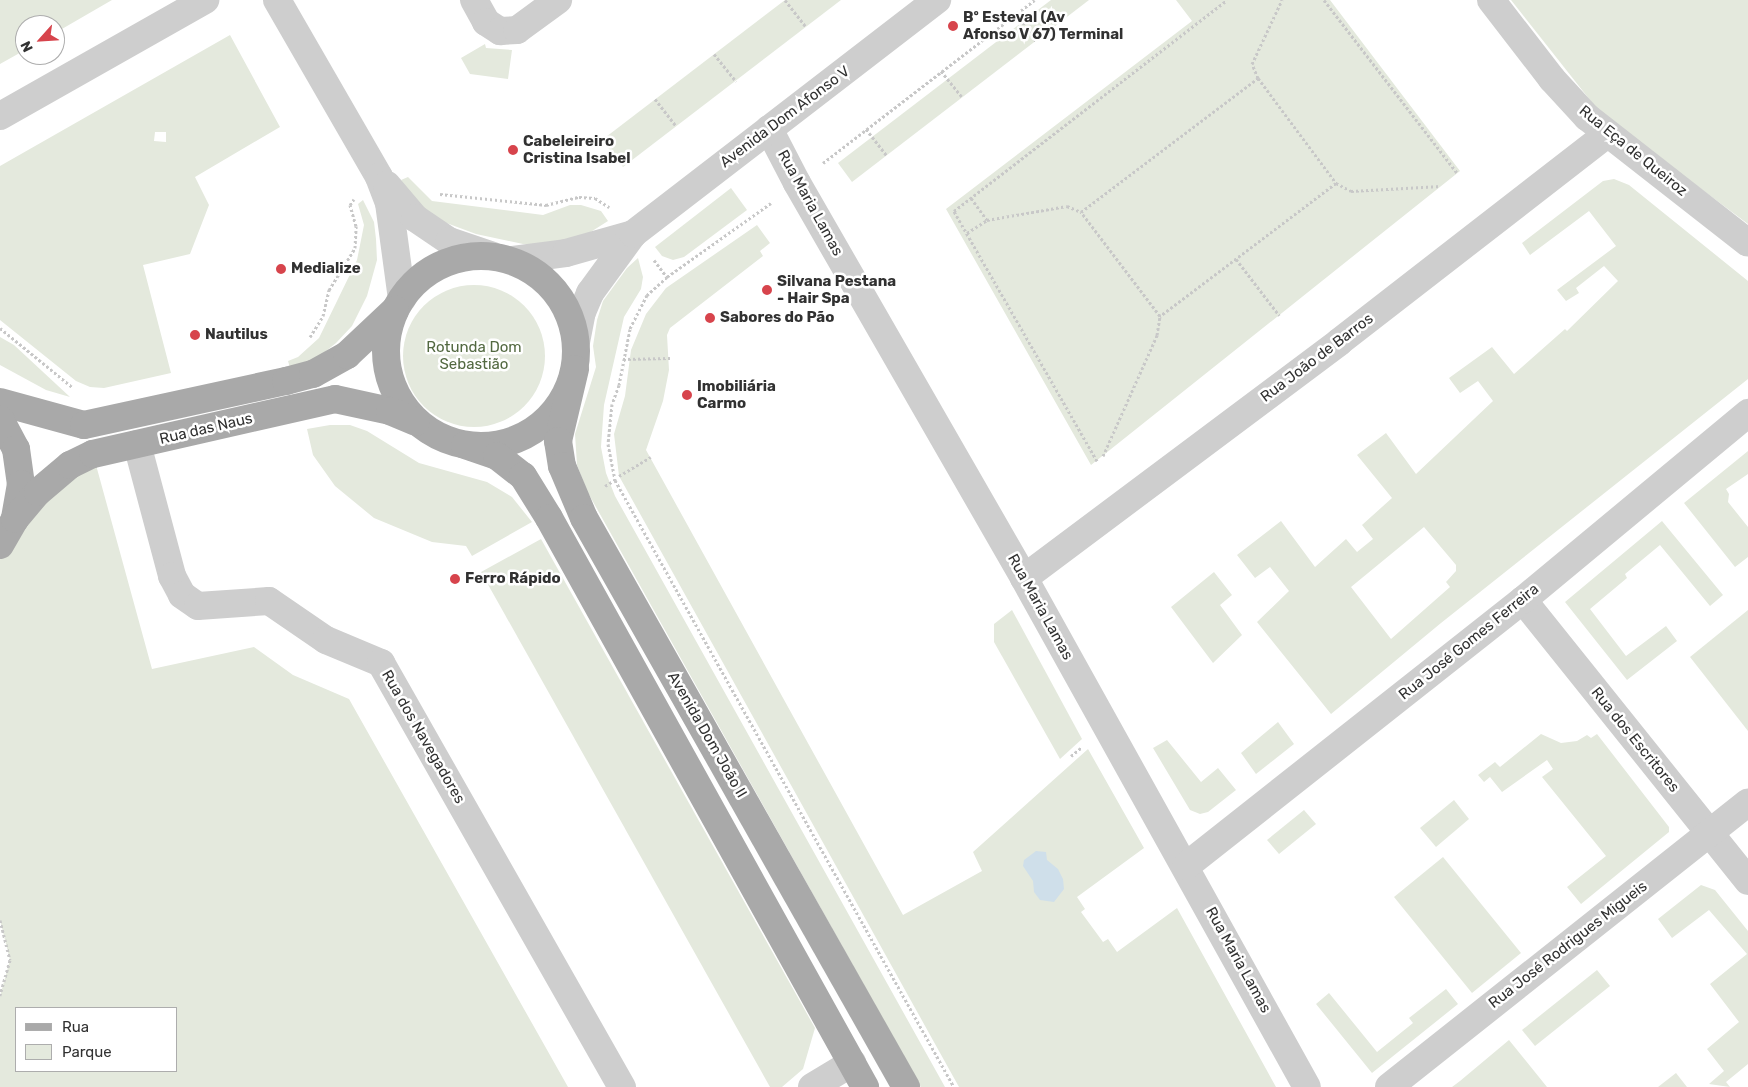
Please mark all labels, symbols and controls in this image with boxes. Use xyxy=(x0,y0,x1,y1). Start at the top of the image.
place label: Bº Esteval (Av Afonso V 67) Terminal xyxy=(963,8,1124,43)
north arrow xyxy=(15,15,65,65)
marker: Bº Esteval (Av Afonso V 67) Terminal xyxy=(947,20,959,32)
text: N xyxy=(17,38,37,55)
street label: Avenida Dom Afonso V xyxy=(716,62,854,172)
street label: Rua Eça de Queiroz xyxy=(1575,102,1691,200)
place label: Cabeleireiro Cristina Isabel xyxy=(523,132,631,167)
marker: Cabeleireiro Cristina Isabel xyxy=(507,144,519,156)
street label: Rua Maria Lamas xyxy=(773,147,847,259)
place label: Medialize xyxy=(291,260,361,278)
marker: Medialize xyxy=(275,263,287,275)
place label: Silvana Pestana - Hair Spa xyxy=(777,272,896,307)
marker: Silvana Pestana - Hair Spa xyxy=(761,284,773,296)
place label: Sabores do Pão xyxy=(720,309,834,327)
street label: Rua João de Barros xyxy=(1257,310,1377,406)
marker: Sabores do Pão xyxy=(704,312,716,324)
place label: Nautilus xyxy=(205,326,268,344)
marker: Nautilus xyxy=(189,329,201,341)
park label: Rotunda Dom Sebastião xyxy=(426,338,522,373)
place label: Imobiliária Carmo xyxy=(697,377,776,412)
marker: Imobiliária Carmo xyxy=(681,389,693,401)
street label: Rua das Naus xyxy=(158,410,254,448)
street label: Rua Maria Lamas xyxy=(1003,551,1077,663)
place label: Ferro Rápido xyxy=(465,570,561,588)
marker: Ferro Rápido xyxy=(449,573,461,585)
street label: Rua José Gomes Ferreira xyxy=(1395,580,1543,704)
street label: Rua dos Navegadores xyxy=(377,667,469,807)
street label: Avenida Dom João II xyxy=(664,669,750,801)
street label: Rua dos Escritores xyxy=(1587,684,1683,796)
street label: Rua José Rodrigues Migueis xyxy=(1485,878,1651,1012)
street label: Rua Maria Lamas xyxy=(1201,904,1275,1016)
legend xyxy=(15,1007,178,1072)
text: Rua xyxy=(62,1018,89,1036)
text: Parque xyxy=(62,1043,112,1061)

